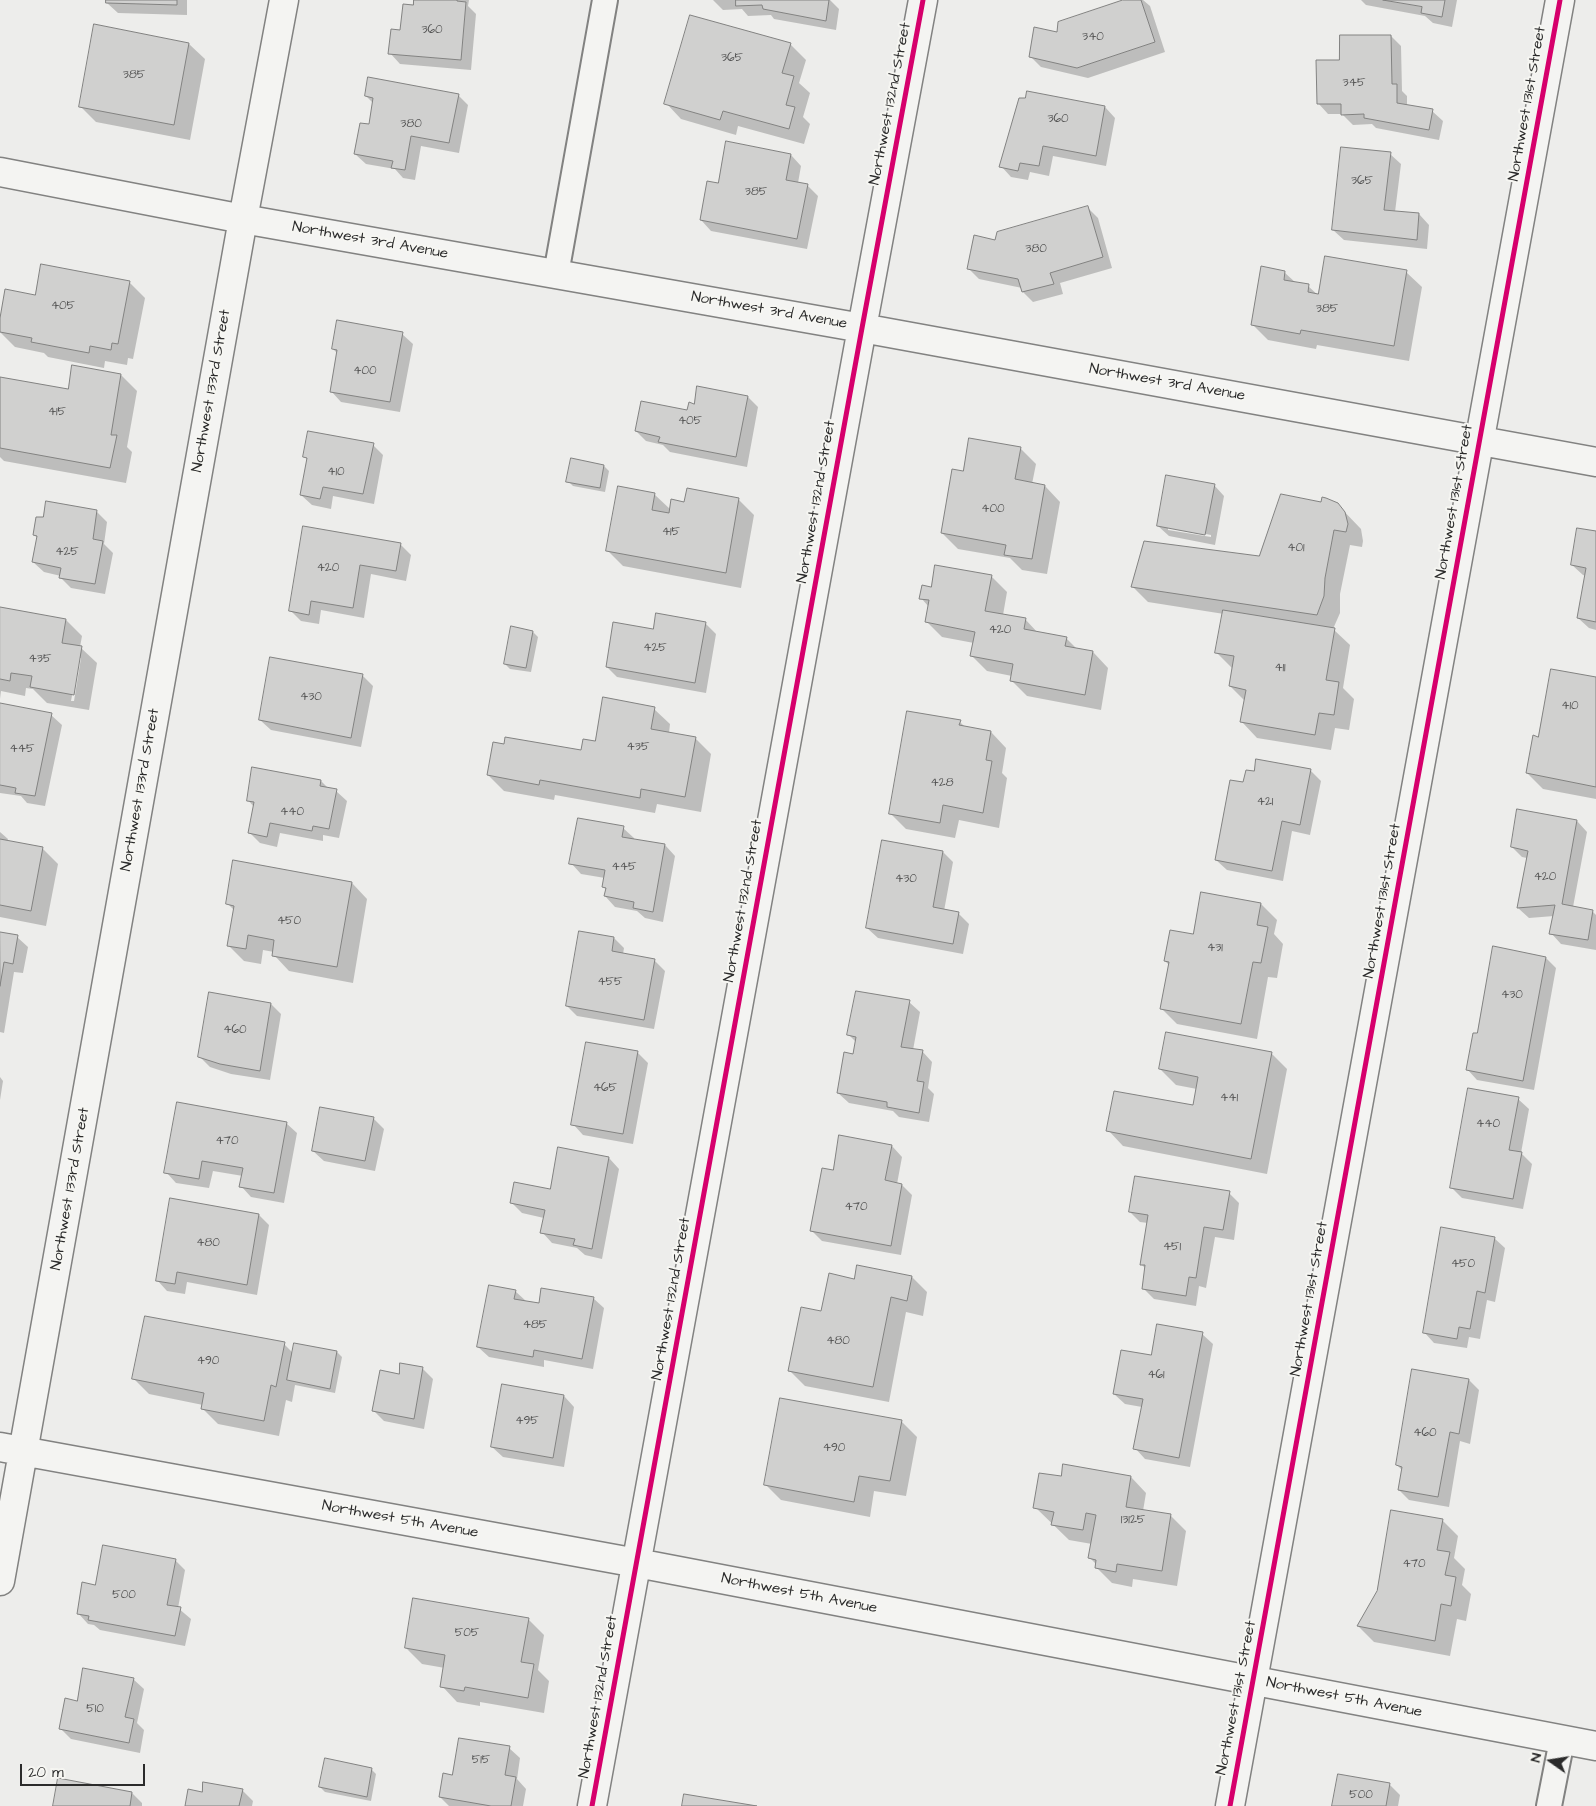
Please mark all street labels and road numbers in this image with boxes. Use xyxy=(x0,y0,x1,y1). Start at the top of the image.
street label: Northwest 132nd Street xyxy=(866,21,916,187)
street label: Northwest 131st Street xyxy=(1506,25,1550,183)
street label: Northwest 3rd Avenue xyxy=(291,218,449,264)
street label: Northwest 3rd Avenue xyxy=(690,288,848,334)
street label: Northwest 133rd Street xyxy=(189,308,235,474)
street label: Northwest 3rd Avenue xyxy=(1088,360,1246,406)
street label: Northwest 132nd Street xyxy=(794,419,840,585)
street label: Northwest 131st Street xyxy=(1433,423,1477,581)
street label: Northwest 133rd Street xyxy=(118,707,164,873)
street label: Northwest 132nd Street xyxy=(721,818,767,984)
street label: Northwest 131st Street xyxy=(1361,822,1405,980)
street label: Northwest 133rd Street xyxy=(48,1106,94,1272)
street label: Northwest 132nd Street xyxy=(649,1216,695,1382)
street label: Northwest 131st Street xyxy=(1288,1220,1332,1378)
street label: Northwest 5th Avenue xyxy=(320,1497,480,1543)
street label: Northwest 5th Avenue xyxy=(720,1570,878,1618)
street label: Northwest 132nd Street xyxy=(576,1614,622,1780)
street label: Northwest 131st Street xyxy=(1213,1619,1261,1777)
street label: Northwest 5th Avenue xyxy=(1265,1674,1423,1722)

